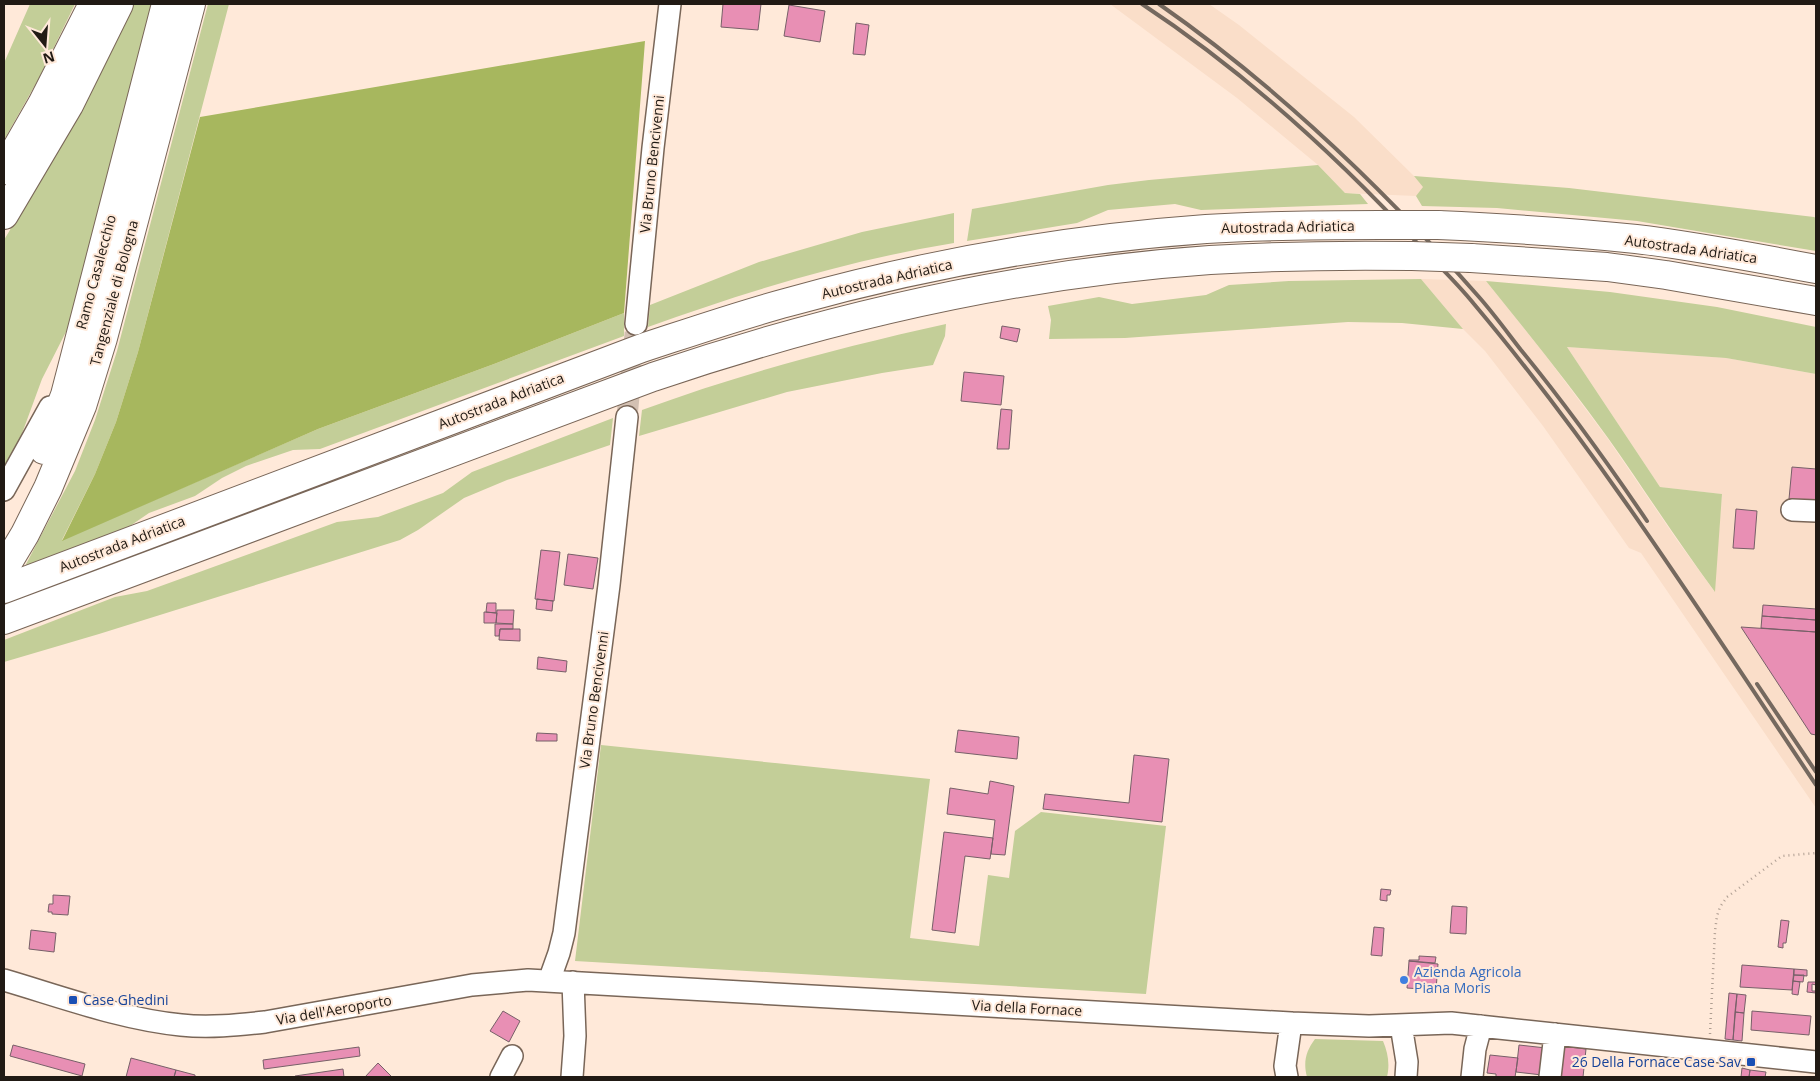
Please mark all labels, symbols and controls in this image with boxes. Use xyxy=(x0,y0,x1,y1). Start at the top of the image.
north arrow xyxy=(20,20,70,70)
text: N xyxy=(41,47,57,69)
street label: Via Bruno Bencivenni xyxy=(635,94,668,234)
street label: Ramo Casalecchio xyxy=(71,212,120,331)
street label: Autostrada Adriatica xyxy=(1221,216,1355,237)
street label: Tangenziale di Bologna xyxy=(85,218,142,368)
street label: Autostrada Adriatica xyxy=(1624,230,1758,267)
street label: Autostrada Adriatica xyxy=(820,254,954,303)
street label: Autostrada Adriatica xyxy=(435,368,567,433)
street label: Autostrada Adriatica xyxy=(56,511,188,576)
street label: Via Bruno Bencivenni xyxy=(574,630,613,770)
place label: Azienda Agricola Piana Moris xyxy=(1414,962,1522,997)
marker: Azienda Agricola Piana Moris xyxy=(1398,974,1410,986)
place label: Case Ghedini xyxy=(83,990,169,1009)
street label: Via dell'Aeroporto xyxy=(275,990,393,1029)
marker: Case Ghedini xyxy=(67,994,79,1006)
street label: Via della Fornace xyxy=(971,995,1083,1020)
place label: 26 Della Fornace Case Sav xyxy=(1572,1052,1741,1071)
marker: 26 Della Fornace Case Sav xyxy=(1745,1056,1757,1068)

